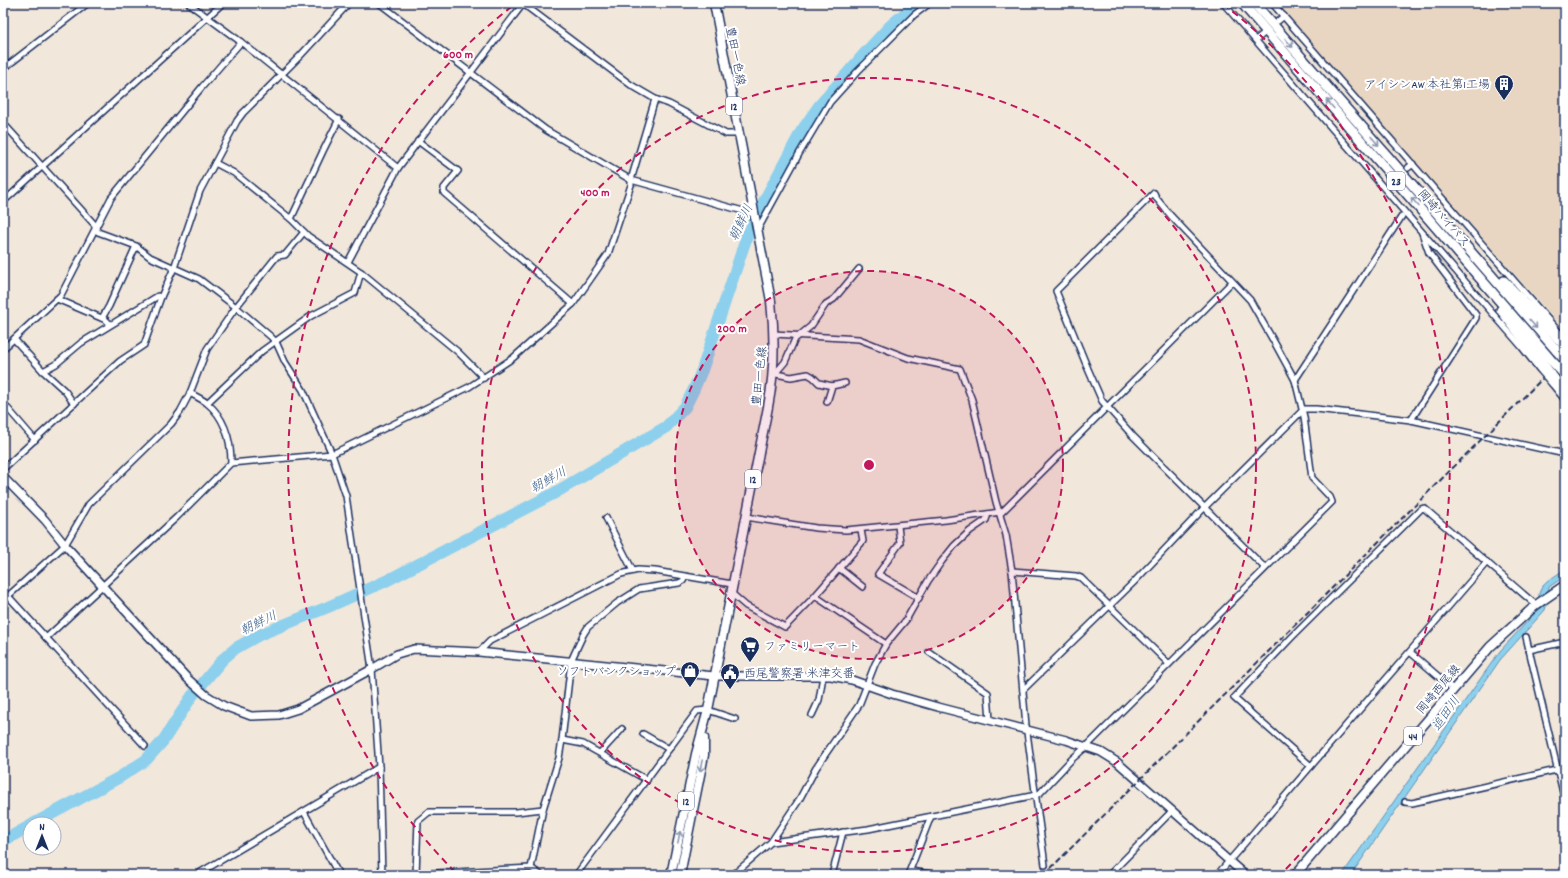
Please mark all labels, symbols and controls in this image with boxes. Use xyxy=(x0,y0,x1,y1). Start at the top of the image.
street label: 豊田一色線 xyxy=(720,25,749,87)
one-way arrow xyxy=(1285,38,1294,48)
text: 600 m xyxy=(443,47,473,64)
building icon: アイシンAW 本社第1工場 xyxy=(1493,73,1515,101)
place label: アイシンAW 本社第1工場 xyxy=(1364,77,1490,94)
road number: 12 xyxy=(726,97,742,115)
one-way arrow xyxy=(1325,98,1334,109)
one-way arrow xyxy=(1370,136,1379,146)
road number: 23 xyxy=(1387,172,1405,190)
text: 400 m xyxy=(580,185,610,202)
street label: 岡崎バイパス xyxy=(1413,186,1473,252)
one-way arrow xyxy=(1410,197,1419,208)
water label: 朝鮮川 xyxy=(725,201,759,245)
one-way arrow xyxy=(1529,318,1538,329)
text: 200 m xyxy=(717,321,747,338)
street label: 豊田一色線 xyxy=(749,345,772,407)
centre of rings xyxy=(862,458,876,472)
water label: 朝鮮川 xyxy=(528,463,571,499)
road number: 12 xyxy=(745,470,761,488)
water label: 朝鮮川 xyxy=(237,607,281,641)
supermarket icon: ファミリーマート xyxy=(739,635,761,663)
place label: ファミリーマート xyxy=(764,639,860,656)
shop icon: ソフトバンクショップ xyxy=(679,660,701,688)
public building icon: 西尾警察署 米津交番 xyxy=(719,662,741,690)
street label: 岡崎西尾線 xyxy=(1413,662,1465,718)
place label: ソフトバンクショップ xyxy=(556,664,676,681)
place label: 西尾警察署 米津交番 xyxy=(744,666,855,683)
water label: 追田川 xyxy=(1428,693,1466,736)
road number: 44 xyxy=(1404,727,1422,745)
one-way arrow xyxy=(697,759,705,772)
road number: 12 xyxy=(678,792,694,810)
north arrow xyxy=(22,816,62,856)
text: N xyxy=(39,820,45,836)
one-way arrow xyxy=(676,831,684,844)

